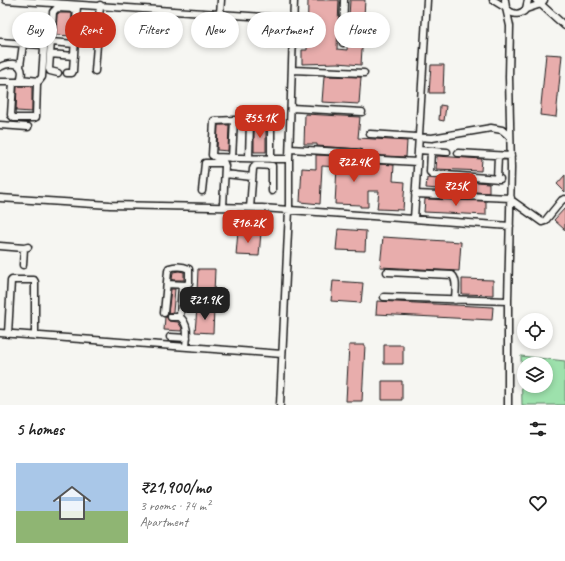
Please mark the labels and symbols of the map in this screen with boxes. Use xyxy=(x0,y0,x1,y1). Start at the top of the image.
pin: ₹55.1K xyxy=(227,105,293,139)
pin: ₹22.4K xyxy=(321,149,387,183)
pin: ₹25K xyxy=(432,173,480,207)
pin: ₹16.2K xyxy=(215,210,281,244)
pin: ₹21.9K xyxy=(172,287,238,321)

